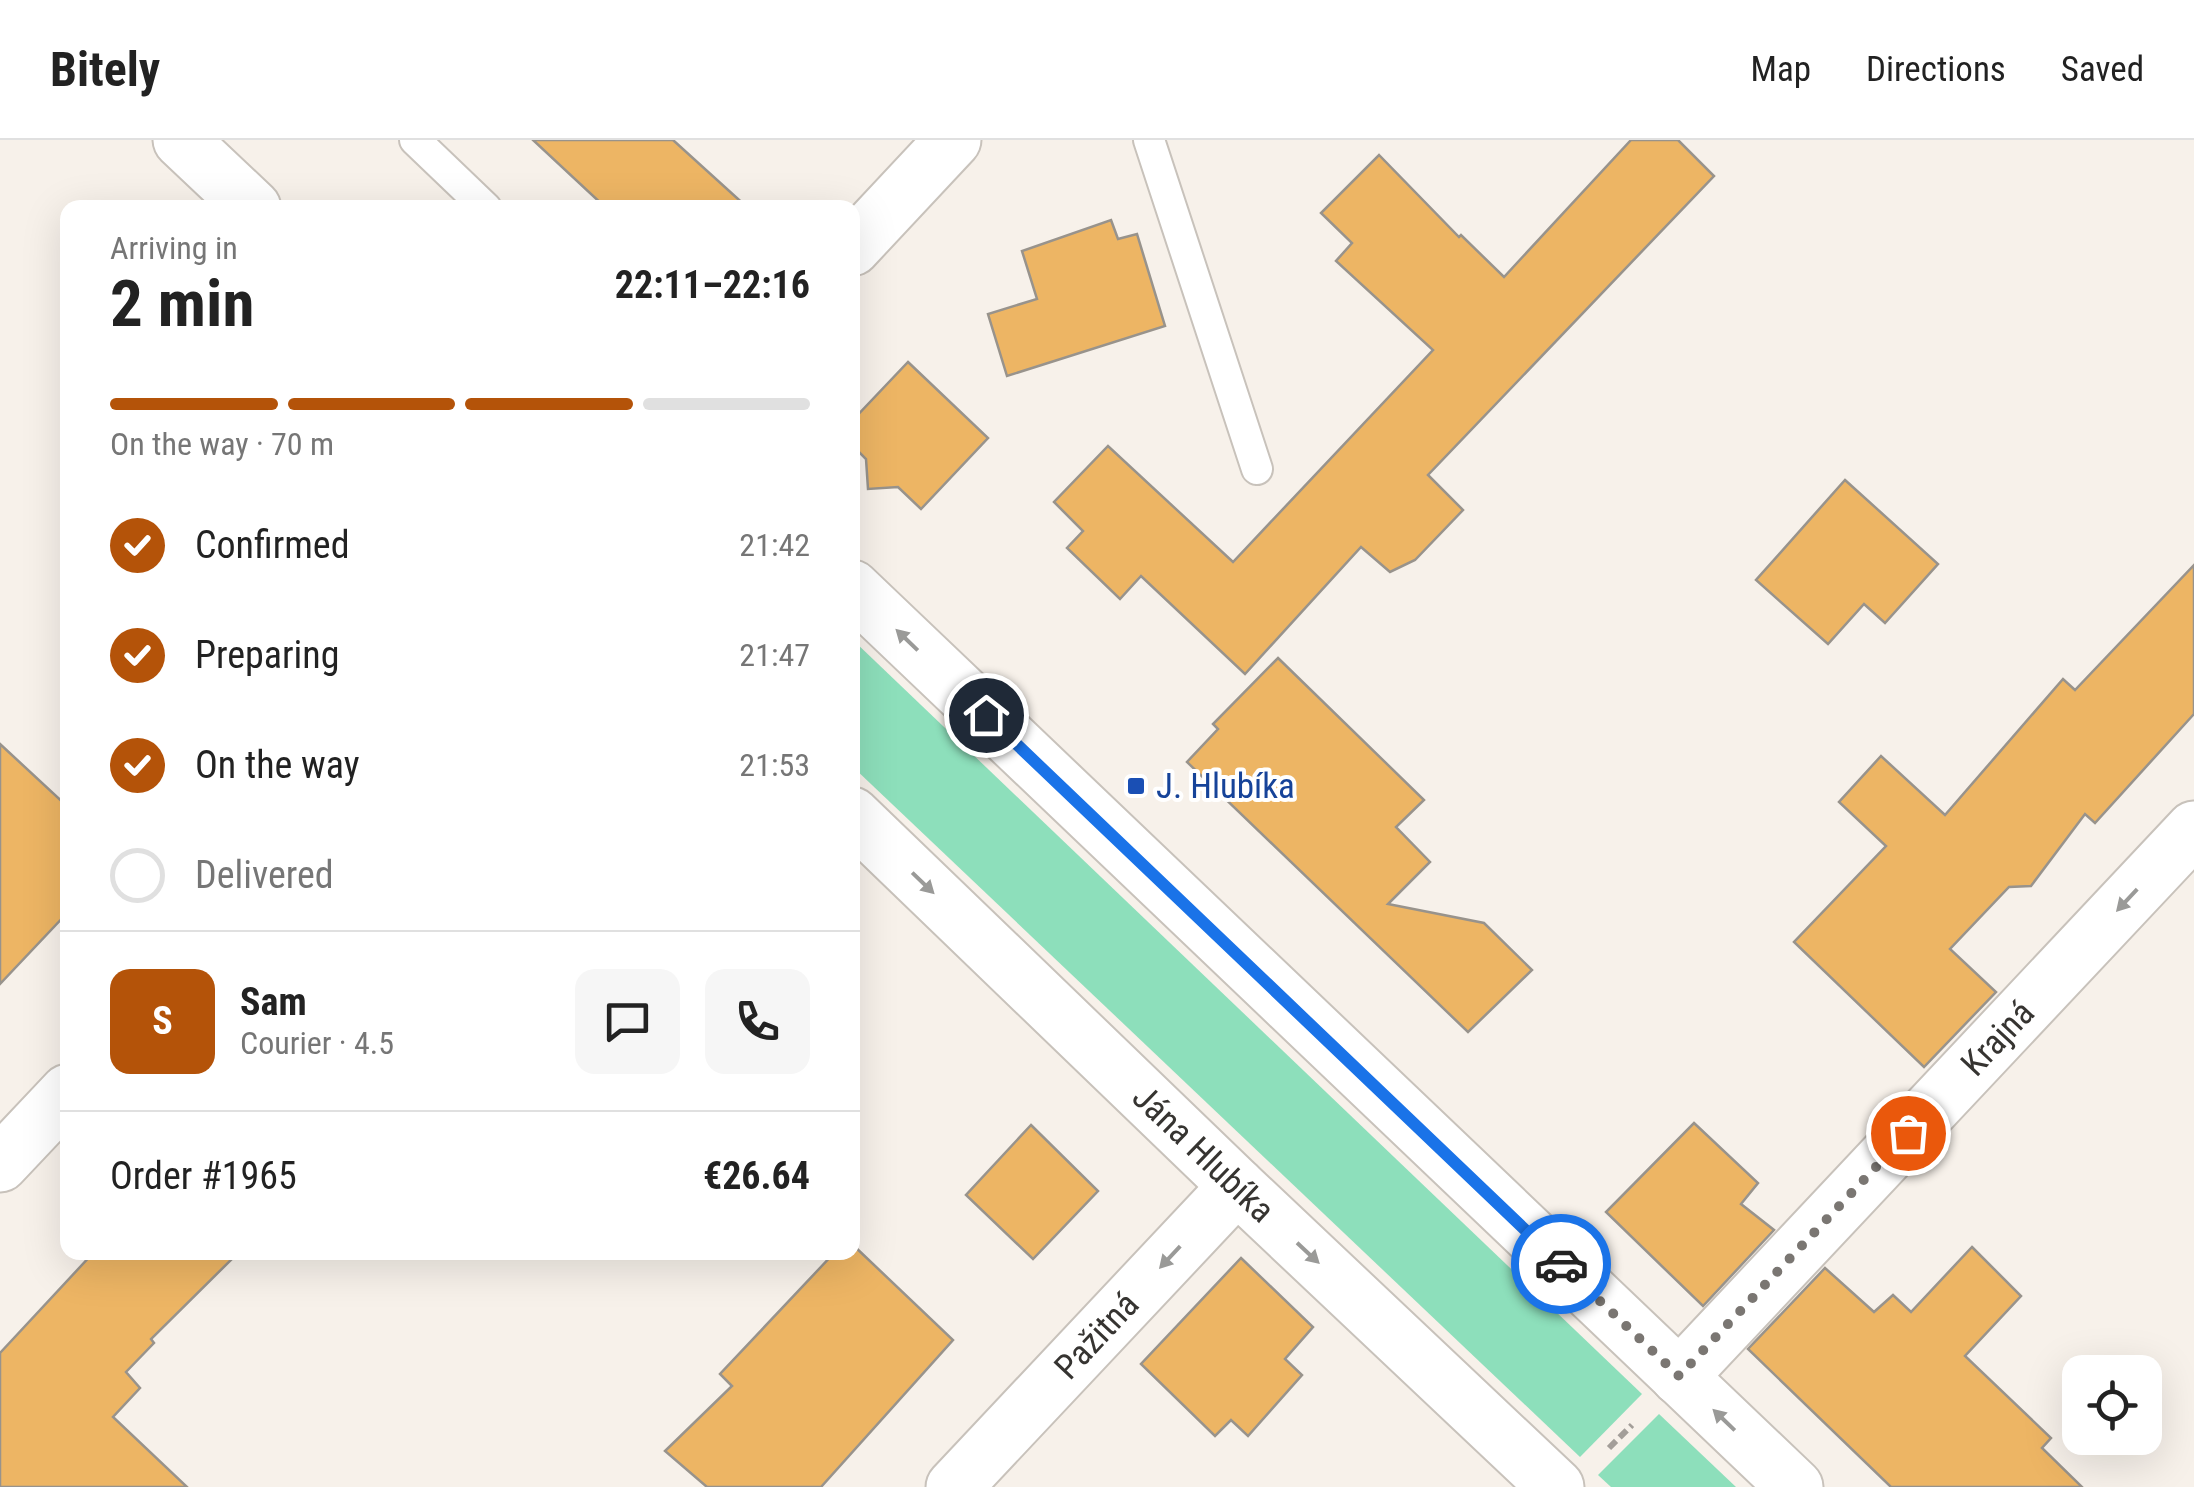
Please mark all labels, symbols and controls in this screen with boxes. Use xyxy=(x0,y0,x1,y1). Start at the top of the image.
text: Bitely xyxy=(50,41,160,98)
text: Map xyxy=(1751,49,1811,90)
text: Directions xyxy=(1866,49,2006,90)
text: Saved xyxy=(2061,49,2144,90)
text: Arriving in xyxy=(110,229,238,267)
text: 22:11–22:16 xyxy=(615,263,810,307)
text: 2 min xyxy=(110,266,254,342)
text: On the way · 70 m xyxy=(110,425,334,463)
icon: check xyxy=(110,518,165,573)
text: Confirmed xyxy=(195,523,350,567)
text: 21:42 xyxy=(739,526,810,564)
icon: check xyxy=(110,628,165,683)
one-way arrow xyxy=(895,629,919,652)
text: Preparing xyxy=(195,633,340,677)
text: 21:47 xyxy=(739,636,810,674)
pin xyxy=(944,673,1029,758)
icon: home xyxy=(959,688,1014,743)
icon: check xyxy=(110,738,165,793)
text: On the way xyxy=(195,743,360,787)
text: 21:53 xyxy=(739,746,810,784)
place label: J. Hlubíka xyxy=(1156,766,1295,807)
marker: J. Hlubíka xyxy=(1125,775,1147,797)
text: Delivered xyxy=(195,853,334,897)
one-way arrow xyxy=(910,870,934,894)
one-way arrow xyxy=(2116,888,2139,912)
button: chat xyxy=(575,969,680,1074)
button: phone xyxy=(705,969,810,1074)
text: Sam xyxy=(240,980,307,1024)
street label: Krajná xyxy=(1953,993,2043,1084)
text: S xyxy=(152,999,173,1043)
text: Courier · 4.5 xyxy=(240,1024,394,1062)
street label: Jána Hlubíka xyxy=(1124,1077,1282,1231)
pin xyxy=(1866,1091,1951,1176)
icon: bag xyxy=(1881,1106,1936,1161)
text: Order #1965 xyxy=(110,1154,297,1198)
text: €26.64 xyxy=(703,1154,810,1198)
courier xyxy=(1511,1214,1611,1314)
icon: car xyxy=(1534,1237,1589,1292)
one-way arrow xyxy=(1296,1241,1320,1264)
one-way arrow xyxy=(1159,1245,1182,1269)
street label: Pažitná xyxy=(1046,1284,1147,1388)
map controls xyxy=(2062,1355,2162,1455)
button: locate xyxy=(2062,1355,2162,1455)
one-way arrow xyxy=(1712,1409,1736,1432)

